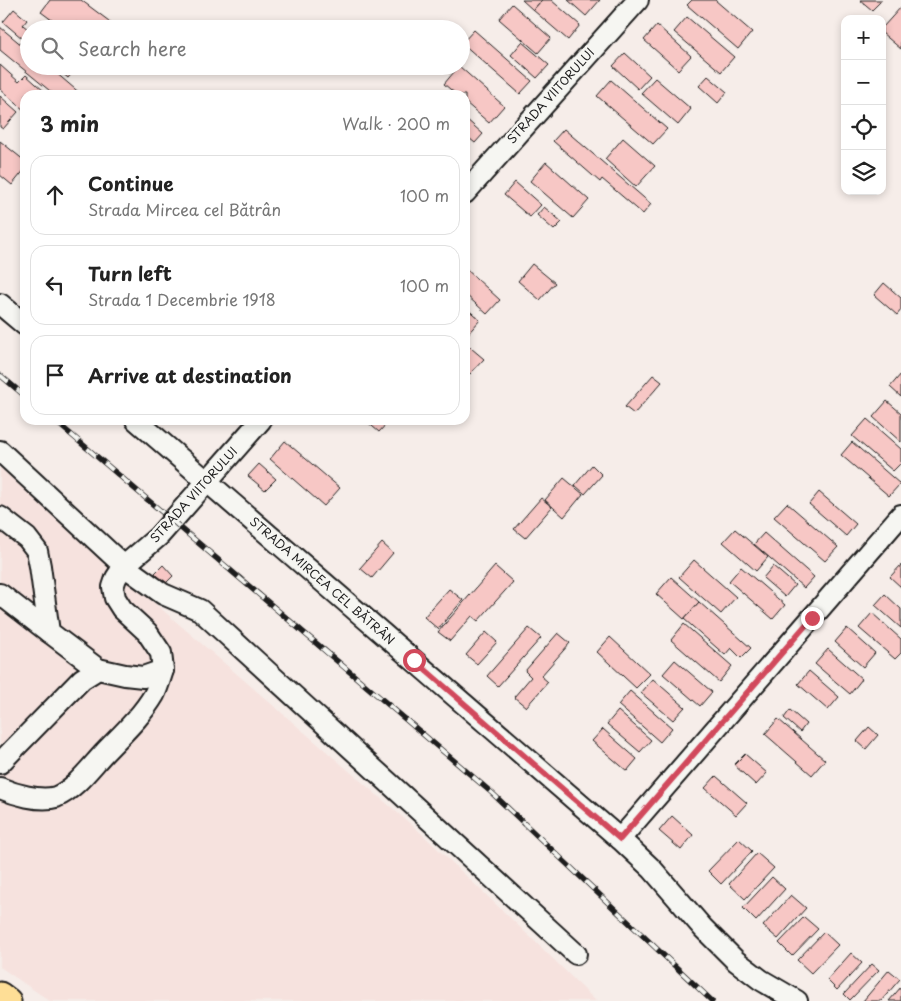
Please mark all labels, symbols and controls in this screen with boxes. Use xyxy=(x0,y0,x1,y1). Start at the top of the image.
map controls xyxy=(841,15,886,195)
button: + xyxy=(841,15,886,60)
search box xyxy=(20,20,470,75)
icon: search xyxy=(38,34,66,62)
text: Search here xyxy=(78,34,187,62)
street label: STRADA VIITORULUI xyxy=(502,43,598,147)
button: − xyxy=(841,60,886,105)
button: locate xyxy=(841,105,886,150)
text: 3 min xyxy=(40,107,99,139)
text: Walk · 200 m xyxy=(342,111,450,135)
button: layers xyxy=(841,150,886,195)
text: Continue xyxy=(88,169,174,197)
icon: ahead xyxy=(41,181,69,209)
text: 100 m xyxy=(400,183,449,207)
text: Strada Mircea cel Bătrân xyxy=(88,197,281,221)
text: Turn left xyxy=(88,259,172,287)
icon: left xyxy=(41,271,69,299)
text: 100 m xyxy=(400,273,449,297)
text: Strada 1 Decembrie 1918 xyxy=(88,287,276,311)
icon: arrive xyxy=(41,361,69,389)
text: Arrive at destination xyxy=(88,361,292,389)
street label: STRADA VIITORULUI xyxy=(145,442,241,546)
street label: STRADA MIRCEA CEL BĂTRÂN xyxy=(246,512,399,648)
route end xyxy=(801,607,824,630)
route start xyxy=(403,649,426,672)

